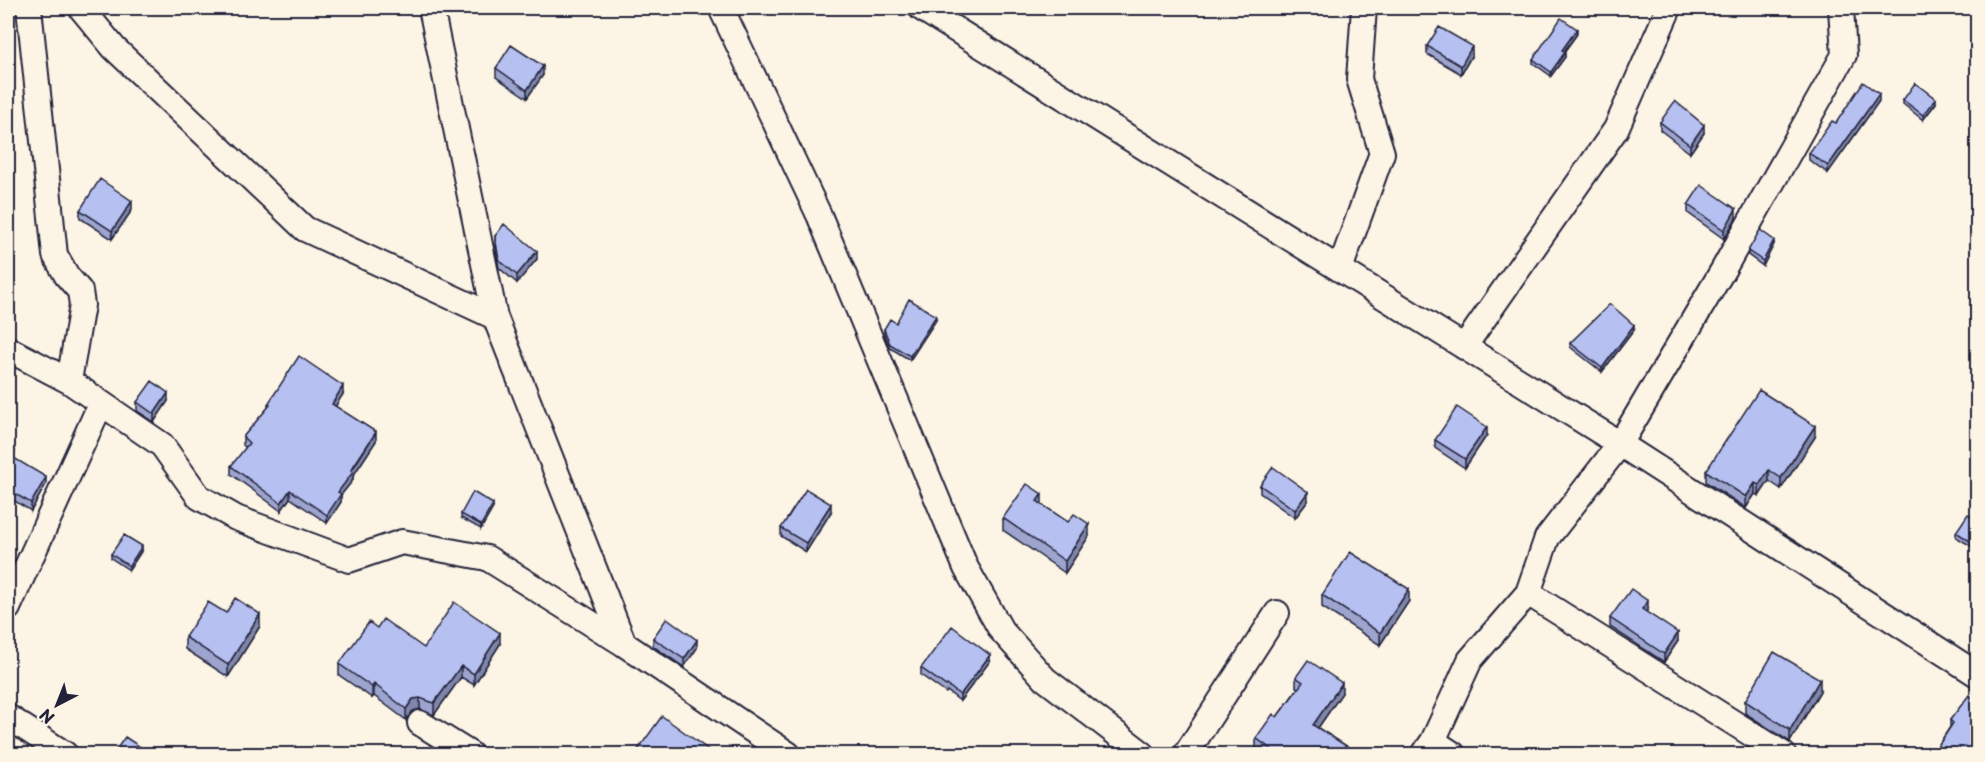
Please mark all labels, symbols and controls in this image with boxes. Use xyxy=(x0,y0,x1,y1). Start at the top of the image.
north arrow xyxy=(27,675,87,735)
text: N xyxy=(34,704,59,730)

